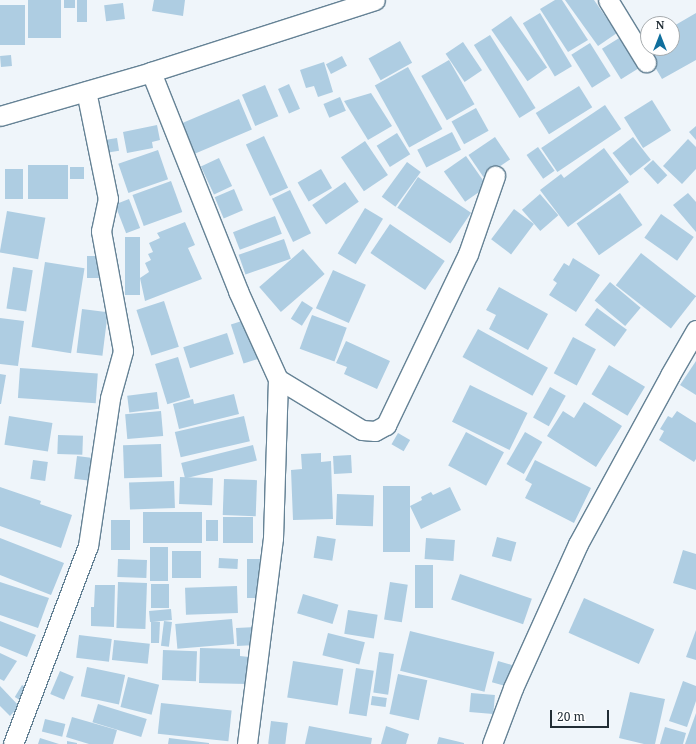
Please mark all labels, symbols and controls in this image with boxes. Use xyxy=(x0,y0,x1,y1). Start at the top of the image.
north arrow xyxy=(640,16,680,56)
text: N xyxy=(656,17,664,32)
scale bar xyxy=(552,702,611,728)
text: 20 m xyxy=(557,708,585,725)

